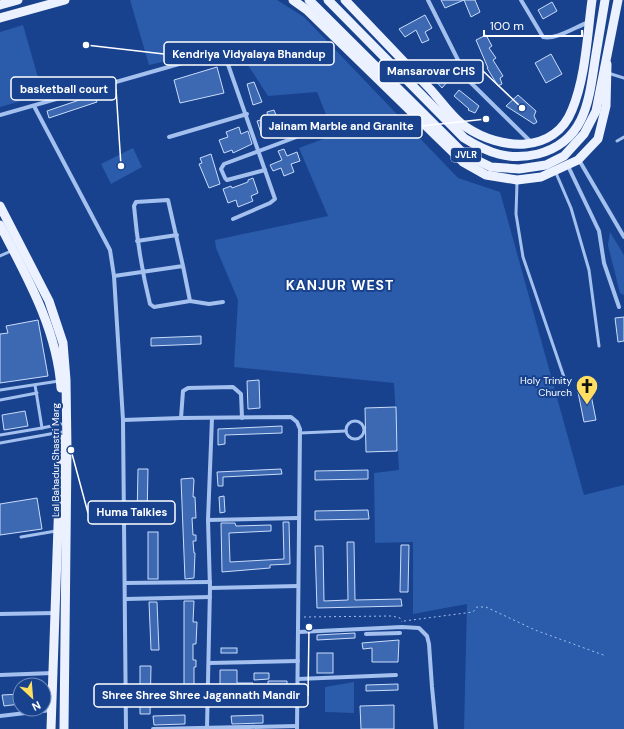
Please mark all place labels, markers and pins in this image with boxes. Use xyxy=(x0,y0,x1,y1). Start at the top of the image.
callout: Kendriya Vidyalaya Bhandup xyxy=(164,42,334,65)
callout: Mansarovar CHS xyxy=(379,60,483,83)
callout: basketball court xyxy=(11,77,116,100)
callout: Jainam Marble and Granite xyxy=(261,115,422,138)
church icon: Holy Trinity Church xyxy=(574,373,600,406)
place label: Holy Trinity Church xyxy=(520,374,572,399)
callout: Huma Talkies xyxy=(88,501,175,524)
callout: Shree Shree Shree Jagannath Mandir xyxy=(94,684,308,707)

